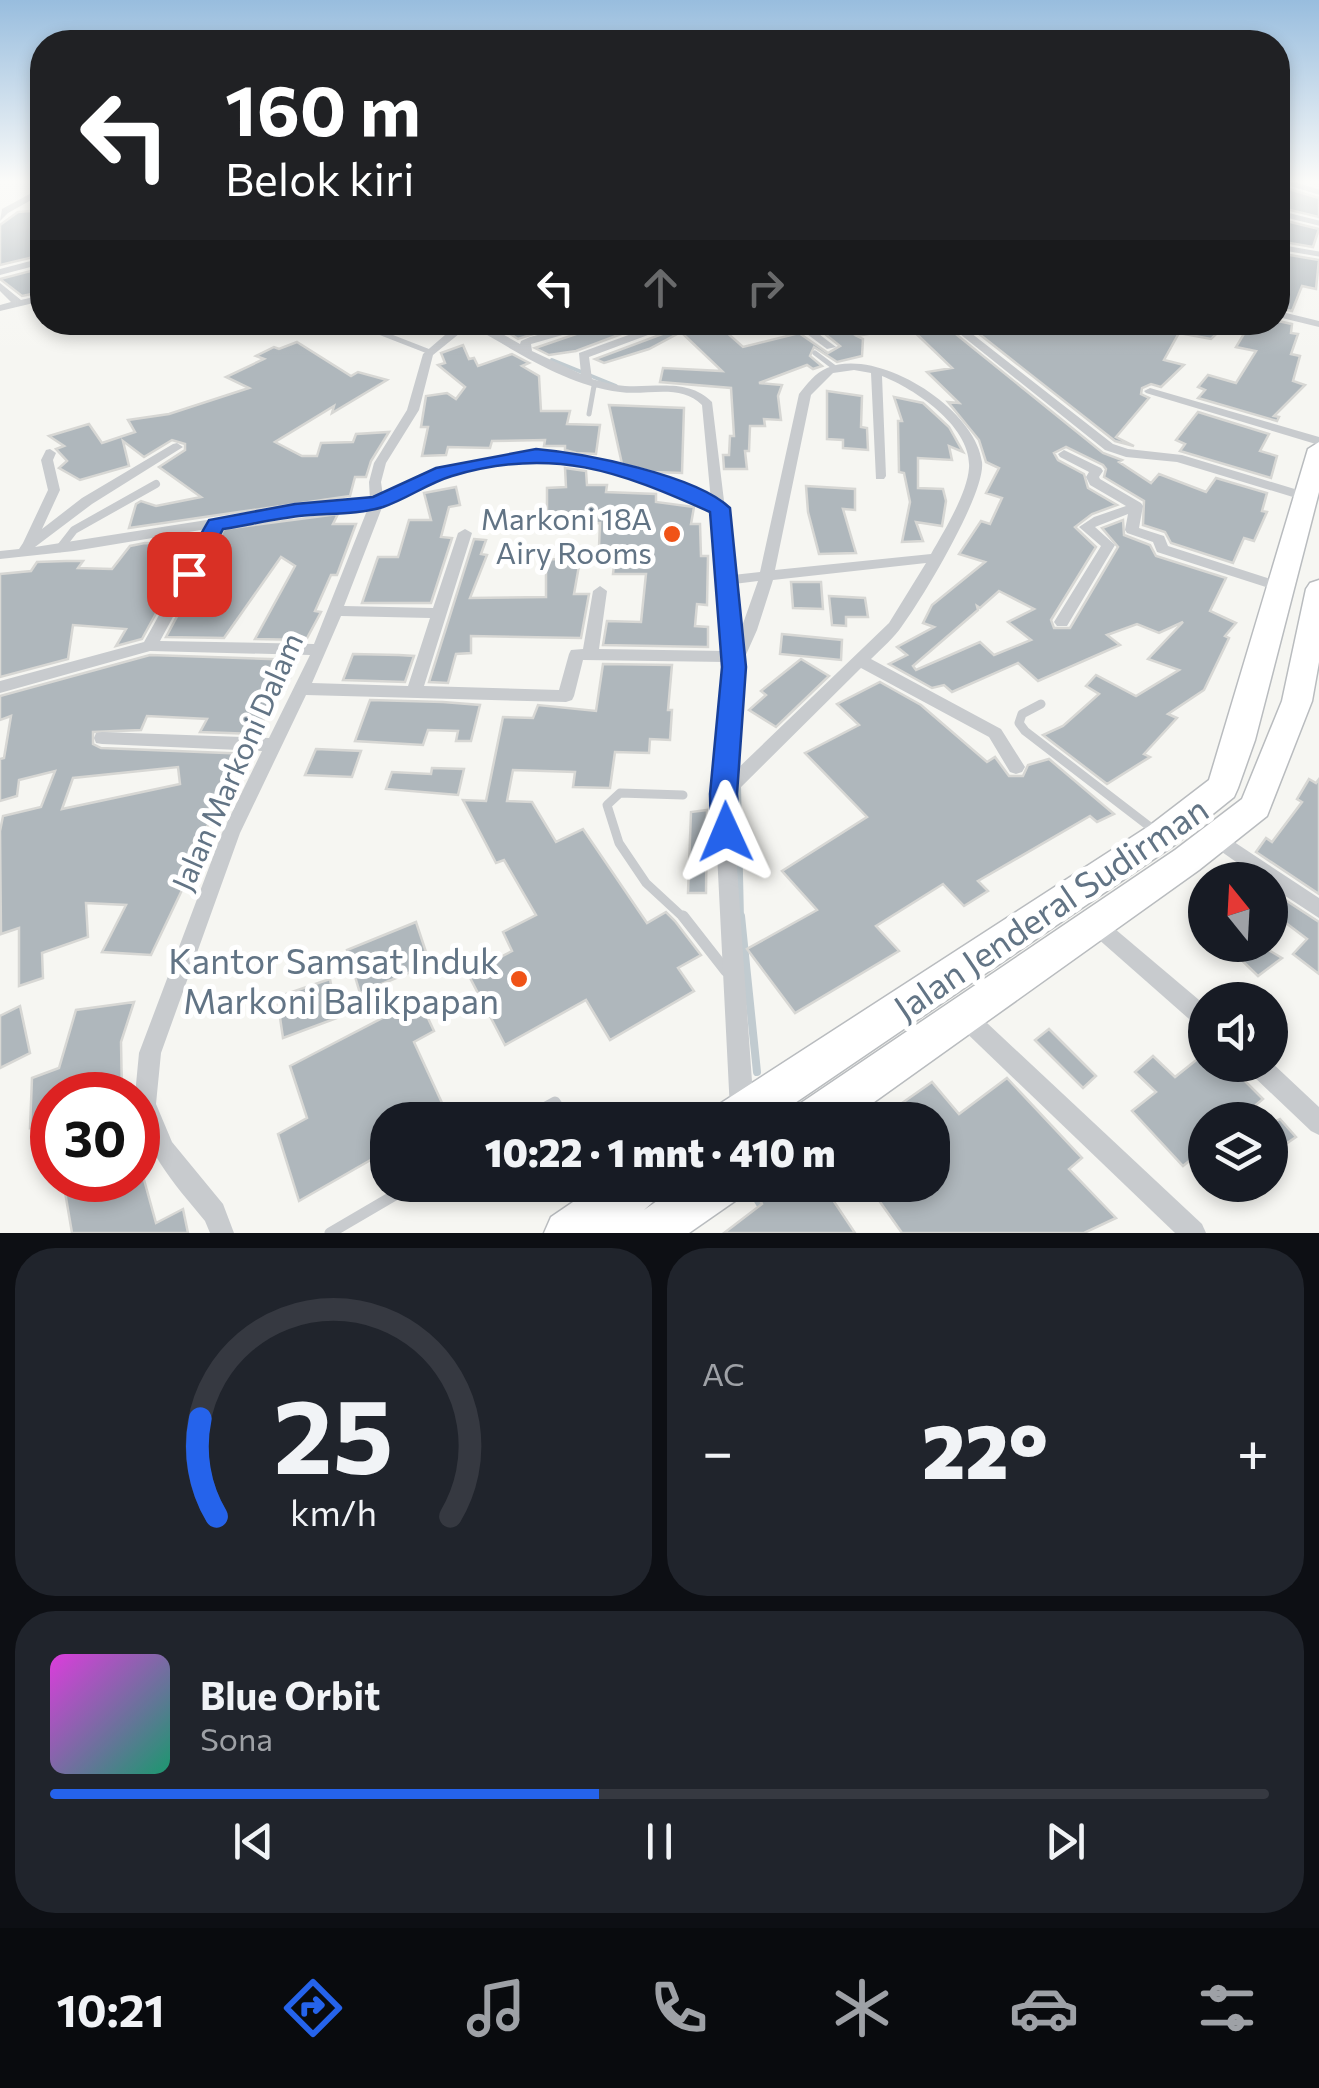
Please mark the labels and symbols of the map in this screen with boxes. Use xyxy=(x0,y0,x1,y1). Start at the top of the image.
place label: Markoni 18A Airy Rooms xyxy=(481,499,652,570)
marker: Markoni 18A Airy Rooms xyxy=(661,523,683,545)
pin xyxy=(147,532,232,617)
street label: Jalan Markoni Dalam xyxy=(163,626,309,896)
position arrow xyxy=(674,780,778,884)
street label: Jalan Jenderal Sudirman xyxy=(885,786,1215,1028)
north arrow xyxy=(1188,862,1288,962)
place label: Kantor Samsat Induk Markoni Balikpapan xyxy=(168,938,499,1021)
marker: Kantor Samsat Induk Markoni Balikpapan xyxy=(508,968,530,990)
speed limit sign: 30 xyxy=(30,1072,160,1202)

